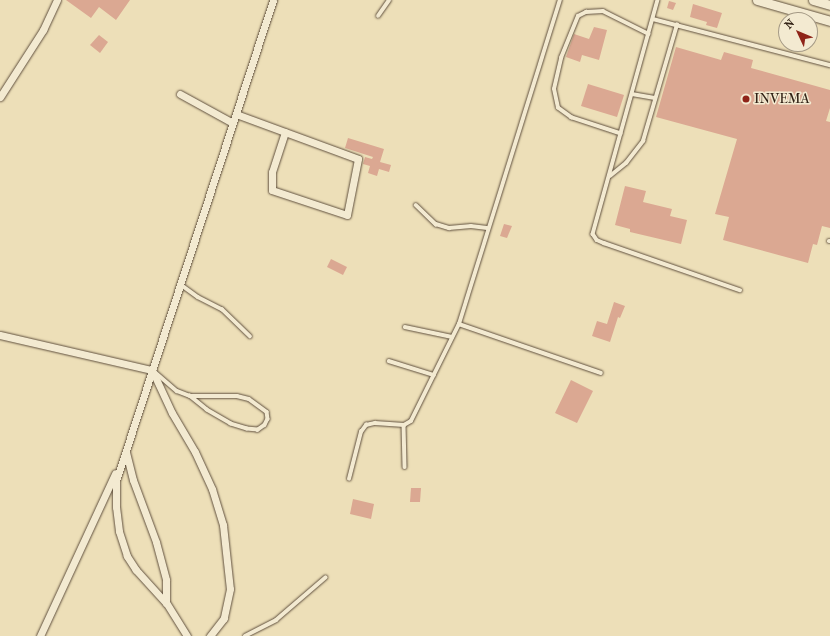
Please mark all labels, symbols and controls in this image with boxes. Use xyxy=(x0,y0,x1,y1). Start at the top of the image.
north arrow xyxy=(778,12,818,52)
text: N xyxy=(782,16,797,32)
place label: INVEMA xyxy=(754,91,810,107)
marker: INVEMA xyxy=(741,94,751,104)

